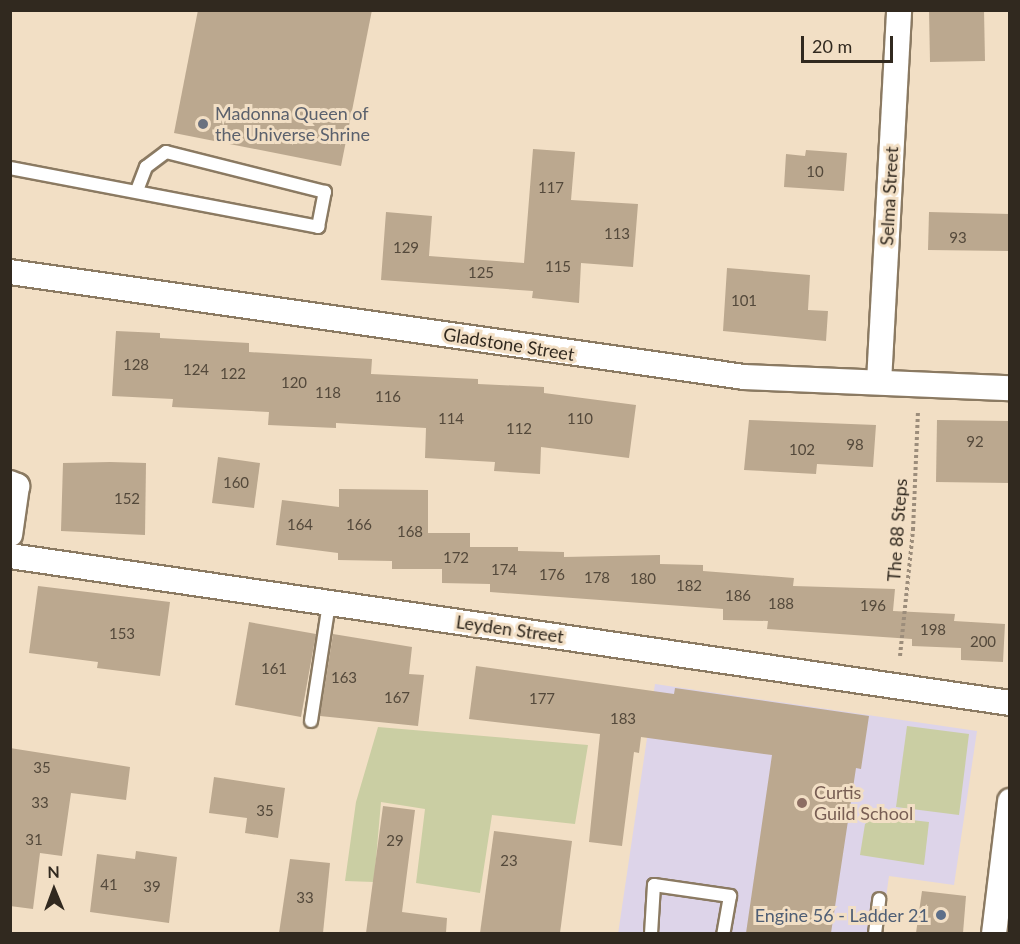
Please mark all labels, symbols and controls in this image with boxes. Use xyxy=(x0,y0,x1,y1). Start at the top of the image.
scale bar xyxy=(804,24,896,62)
text: 20 m xyxy=(812,35,852,57)
place label: Madonna Queen of the Universe Shrine xyxy=(215,103,370,146)
marker: Madonna Queen of the Universe Shrine xyxy=(196,117,210,131)
street label: Selma Street xyxy=(876,146,902,246)
house number: 10 xyxy=(806,163,824,181)
house number: 117 xyxy=(538,179,564,197)
house number: 113 xyxy=(604,225,630,243)
house number: 93 xyxy=(949,229,967,247)
house number: 129 xyxy=(393,239,419,257)
house number: 115 xyxy=(545,258,571,276)
house number: 125 xyxy=(468,264,494,282)
house number: 101 xyxy=(731,292,757,310)
street label: Gladstone Street xyxy=(442,323,576,365)
house number: 128 xyxy=(123,356,149,374)
house number: 124 xyxy=(183,361,209,379)
house number: 122 xyxy=(220,365,246,383)
house number: 120 xyxy=(281,374,307,392)
house number: 118 xyxy=(315,384,341,402)
house number: 116 xyxy=(375,388,401,406)
house number: 114 xyxy=(438,410,464,428)
house number: 110 xyxy=(567,410,593,428)
house number: 112 xyxy=(506,420,532,438)
house number: 92 xyxy=(966,433,984,451)
house number: 98 xyxy=(846,436,864,454)
house number: 102 xyxy=(789,441,815,459)
house number: 160 xyxy=(223,474,249,492)
street label: The 88 Steps xyxy=(883,478,911,582)
house number: 152 xyxy=(114,490,140,508)
house number: 164 xyxy=(287,516,313,534)
house number: 166 xyxy=(346,516,372,534)
house number: 168 xyxy=(397,523,423,541)
house number: 172 xyxy=(443,549,469,567)
house number: 174 xyxy=(491,561,517,579)
house number: 176 xyxy=(539,566,565,584)
house number: 178 xyxy=(584,569,610,587)
house number: 180 xyxy=(630,570,656,588)
house number: 182 xyxy=(676,577,702,595)
house number: 186 xyxy=(725,587,751,605)
house number: 188 xyxy=(768,595,794,613)
house number: 196 xyxy=(860,597,886,615)
street label: Leyden Street xyxy=(455,611,565,647)
house number: 198 xyxy=(920,621,946,639)
house number: 153 xyxy=(109,625,135,643)
house number: 200 xyxy=(970,633,996,651)
house number: 161 xyxy=(261,660,287,678)
house number: 163 xyxy=(331,669,357,687)
house number: 167 xyxy=(384,689,410,707)
house number: 177 xyxy=(529,690,555,708)
house number: 183 xyxy=(610,710,636,728)
house number: 35 xyxy=(33,759,51,777)
place label: Curtis Guild School xyxy=(814,782,913,824)
house number: 33 xyxy=(31,794,49,812)
marker: Curtis Guild School xyxy=(795,796,809,810)
house number: 35 xyxy=(256,802,274,820)
house number: 31 xyxy=(25,831,43,849)
house number: 29 xyxy=(386,832,404,850)
house number: 23 xyxy=(500,852,518,870)
north arrow xyxy=(24,860,84,920)
text: N xyxy=(47,862,60,881)
house number: 41 xyxy=(100,876,118,894)
house number: 39 xyxy=(143,878,161,896)
house number: 33 xyxy=(296,889,314,907)
place label: Engine 56 - Ladder 21 xyxy=(754,904,929,926)
marker: Engine 56 - Ladder 21 xyxy=(934,908,948,922)

